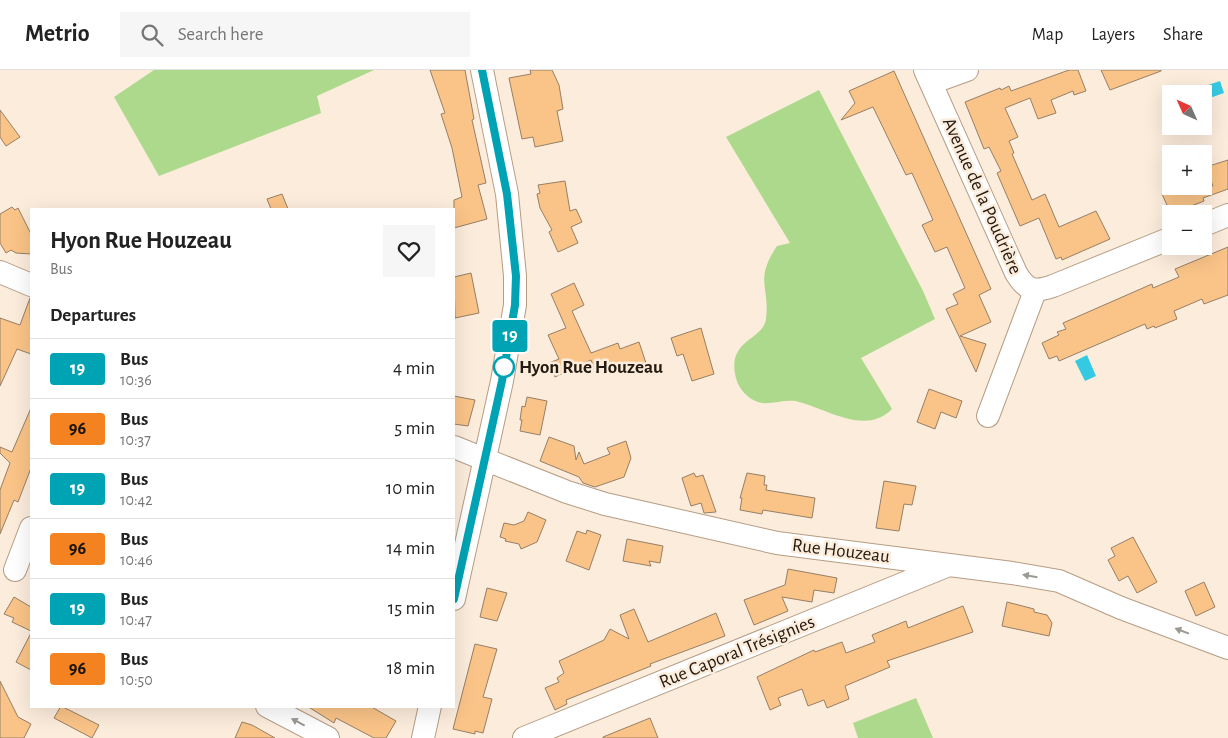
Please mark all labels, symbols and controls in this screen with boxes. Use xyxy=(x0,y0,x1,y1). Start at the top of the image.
search box xyxy=(120,12,470,57)
icon: search xyxy=(138,21,166,49)
text: Metrio xyxy=(25,22,90,46)
text: Search here xyxy=(178,25,264,44)
text: Map xyxy=(1032,26,1063,44)
text: Layers xyxy=(1091,26,1135,44)
text: Share xyxy=(1163,26,1203,44)
north arrow xyxy=(1162,85,1212,135)
map controls xyxy=(1162,85,1212,255)
street label: Avenue de la Poudrière xyxy=(939,115,1025,277)
button: + xyxy=(1162,145,1212,195)
button: − xyxy=(1162,205,1212,255)
button: heart xyxy=(383,225,435,277)
text: Hyon Rue Houzeau xyxy=(50,229,232,253)
text: Bus xyxy=(50,261,73,277)
text: Departures xyxy=(50,306,136,325)
line badge: 19 xyxy=(488,320,532,352)
text: 19 xyxy=(502,327,518,345)
text: Bus xyxy=(120,350,148,369)
marker: Hyon Rue Houzeau xyxy=(493,356,515,378)
place label: Hyon Rue Houzeau xyxy=(519,358,663,377)
text: 4 min xyxy=(393,359,435,378)
text: 19 xyxy=(70,360,85,378)
text: 10:36 xyxy=(120,372,152,388)
text: Bus xyxy=(120,410,148,429)
text: 5 min xyxy=(394,419,435,438)
text: 96 xyxy=(69,420,86,438)
text: 10:37 xyxy=(120,432,151,448)
text: Bus xyxy=(120,470,148,489)
text: 10 min xyxy=(386,479,435,498)
text: 19 xyxy=(70,480,85,498)
text: 10:42 xyxy=(120,492,153,508)
text: Bus xyxy=(120,530,148,549)
street label: Rue Houzeau xyxy=(791,536,891,566)
text: 14 min xyxy=(387,539,435,558)
text: 96 xyxy=(69,540,86,558)
text: 10:46 xyxy=(120,552,153,568)
one-way arrow xyxy=(1022,571,1038,579)
text: Bus xyxy=(120,590,148,609)
text: 15 min xyxy=(388,599,435,618)
text: 19 xyxy=(70,600,85,618)
text: 10:47 xyxy=(120,612,152,628)
street label: Rue Caporal Trésignies xyxy=(657,612,817,692)
one-way arrow xyxy=(1175,626,1190,634)
text: Bus xyxy=(120,650,148,669)
text: 18 min xyxy=(387,659,435,678)
text: 96 xyxy=(69,660,86,678)
text: 10:50 xyxy=(120,672,153,688)
one-way arrow xyxy=(291,718,305,726)

